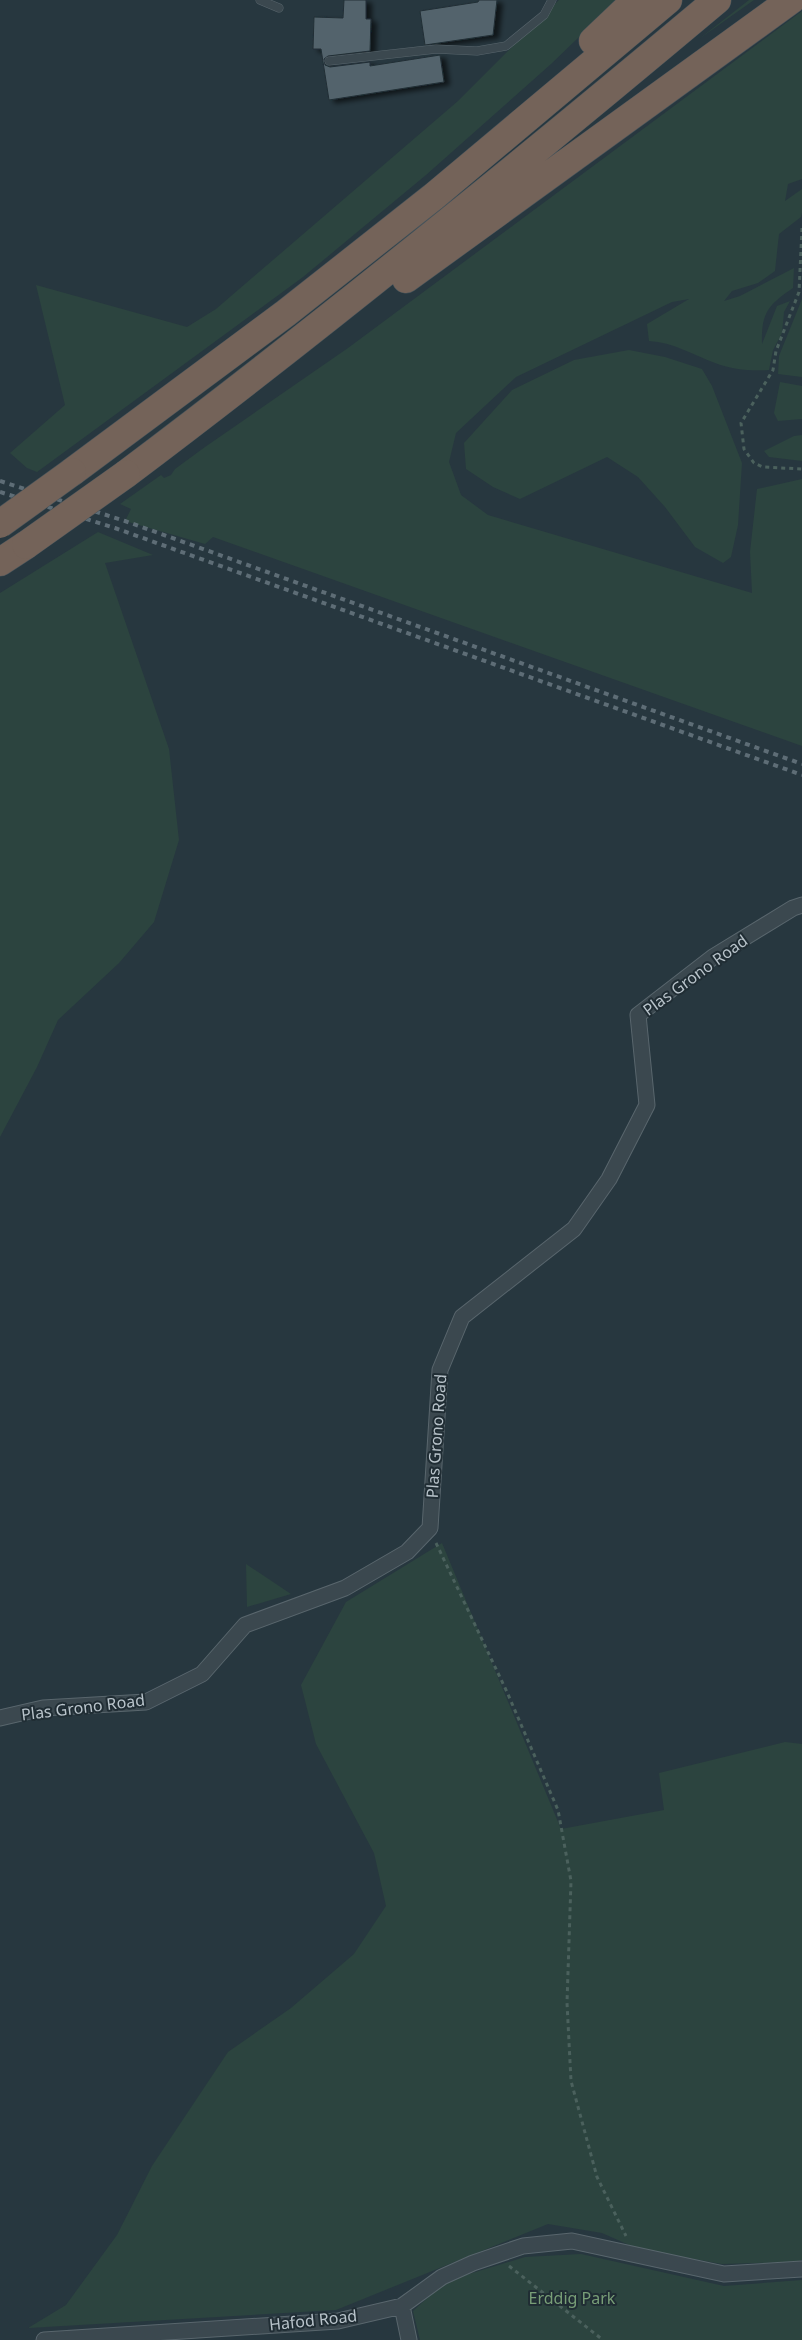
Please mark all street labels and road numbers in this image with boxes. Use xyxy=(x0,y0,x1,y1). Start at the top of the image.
street label: Plas Grono Road xyxy=(638,930,752,1020)
street label: Plas Grono Road xyxy=(421,1373,451,1499)
street label: Plas Grono Road xyxy=(20,1689,146,1725)
street label: Hafod Road xyxy=(268,2304,358,2336)

